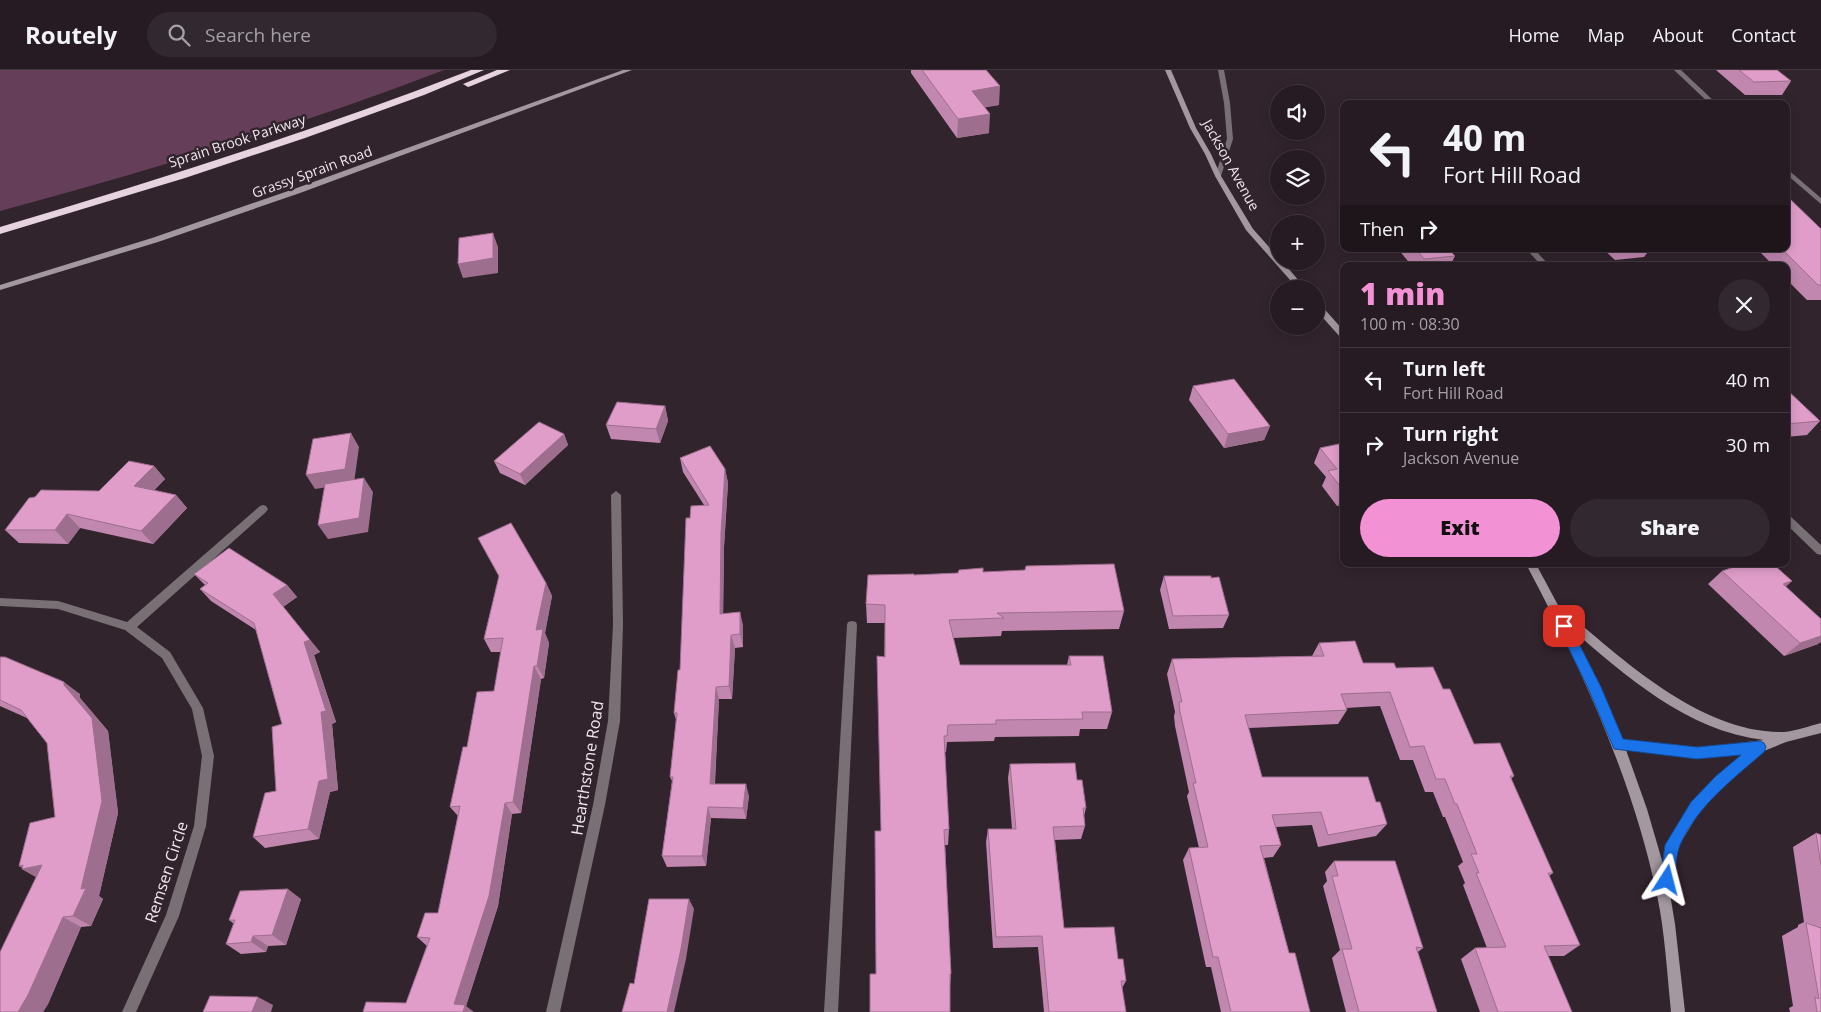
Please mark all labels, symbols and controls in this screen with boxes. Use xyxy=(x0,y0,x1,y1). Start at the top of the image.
search box xyxy=(147,12,497,57)
text: Routely xyxy=(25,18,117,51)
icon: search xyxy=(165,21,193,49)
text: Search here xyxy=(205,22,311,48)
text: Home xyxy=(1509,23,1559,47)
text: Map xyxy=(1587,23,1625,47)
text: About xyxy=(1653,23,1703,47)
text: Contact xyxy=(1731,23,1796,47)
map controls xyxy=(1270,85,1325,335)
button: sound xyxy=(1270,85,1325,140)
street label: Sprain Brook Parkway xyxy=(166,109,309,172)
street label: Jackson Avenue xyxy=(1198,114,1264,214)
text: 40 m xyxy=(1443,114,1526,161)
icon: left xyxy=(1360,120,1425,185)
street label: Grassy Sprain Road xyxy=(249,141,375,202)
button: layers xyxy=(1270,150,1325,205)
text: Fort Hill Road xyxy=(1443,159,1581,189)
button: + xyxy=(1270,215,1325,270)
icon: right xyxy=(1414,215,1442,243)
text: Then xyxy=(1360,216,1404,242)
text: 1 min xyxy=(1360,273,1445,314)
button: close xyxy=(1718,279,1770,331)
button: − xyxy=(1270,280,1325,335)
text: 100 m · 08:30 xyxy=(1360,313,1460,335)
text: Turn left xyxy=(1403,356,1485,382)
icon: left xyxy=(1360,366,1388,394)
text: 40 m xyxy=(1726,367,1770,393)
text: Fort Hill Road xyxy=(1403,382,1504,404)
text: Turn right xyxy=(1403,421,1498,447)
icon: right xyxy=(1360,431,1388,459)
text: 30 m xyxy=(1726,432,1770,458)
text: Jackson Avenue xyxy=(1403,447,1519,469)
button: Exit xyxy=(1360,499,1560,557)
button: Share xyxy=(1570,499,1770,557)
pin xyxy=(1543,605,1585,647)
icon: arrive xyxy=(1550,612,1578,640)
street label: Hearthstone Road xyxy=(566,699,608,837)
street label: Remsen Circle xyxy=(139,818,193,926)
position arrow xyxy=(1640,853,1692,905)

